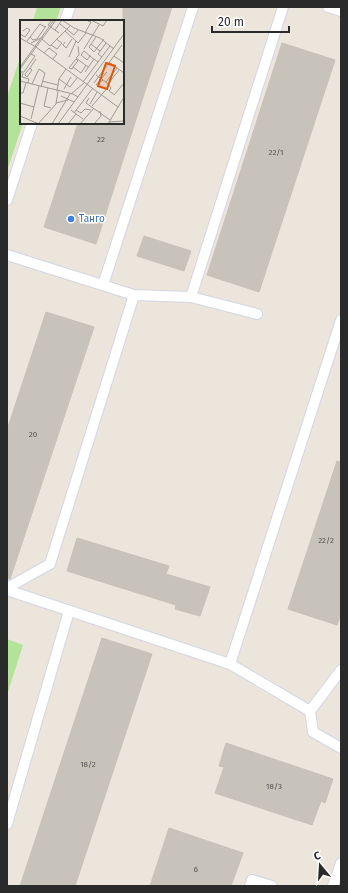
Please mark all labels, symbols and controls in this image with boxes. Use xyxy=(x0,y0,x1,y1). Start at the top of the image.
scale bar xyxy=(212,8,289,34)
text: 20 m xyxy=(218,15,244,29)
inset map xyxy=(20,20,124,124)
house number: 22 xyxy=(97,135,105,144)
house number: 22/1 xyxy=(268,148,284,157)
place label: Танго xyxy=(79,213,105,225)
marker: Танго xyxy=(66,214,76,224)
house number: 20 xyxy=(29,430,38,439)
house number: 22/2 xyxy=(318,536,334,545)
house number: 18/2 xyxy=(80,760,96,769)
house number: 18/3 xyxy=(266,782,282,791)
north arrow xyxy=(300,845,340,885)
text: С xyxy=(312,849,323,863)
house number: 6 xyxy=(194,865,198,874)

